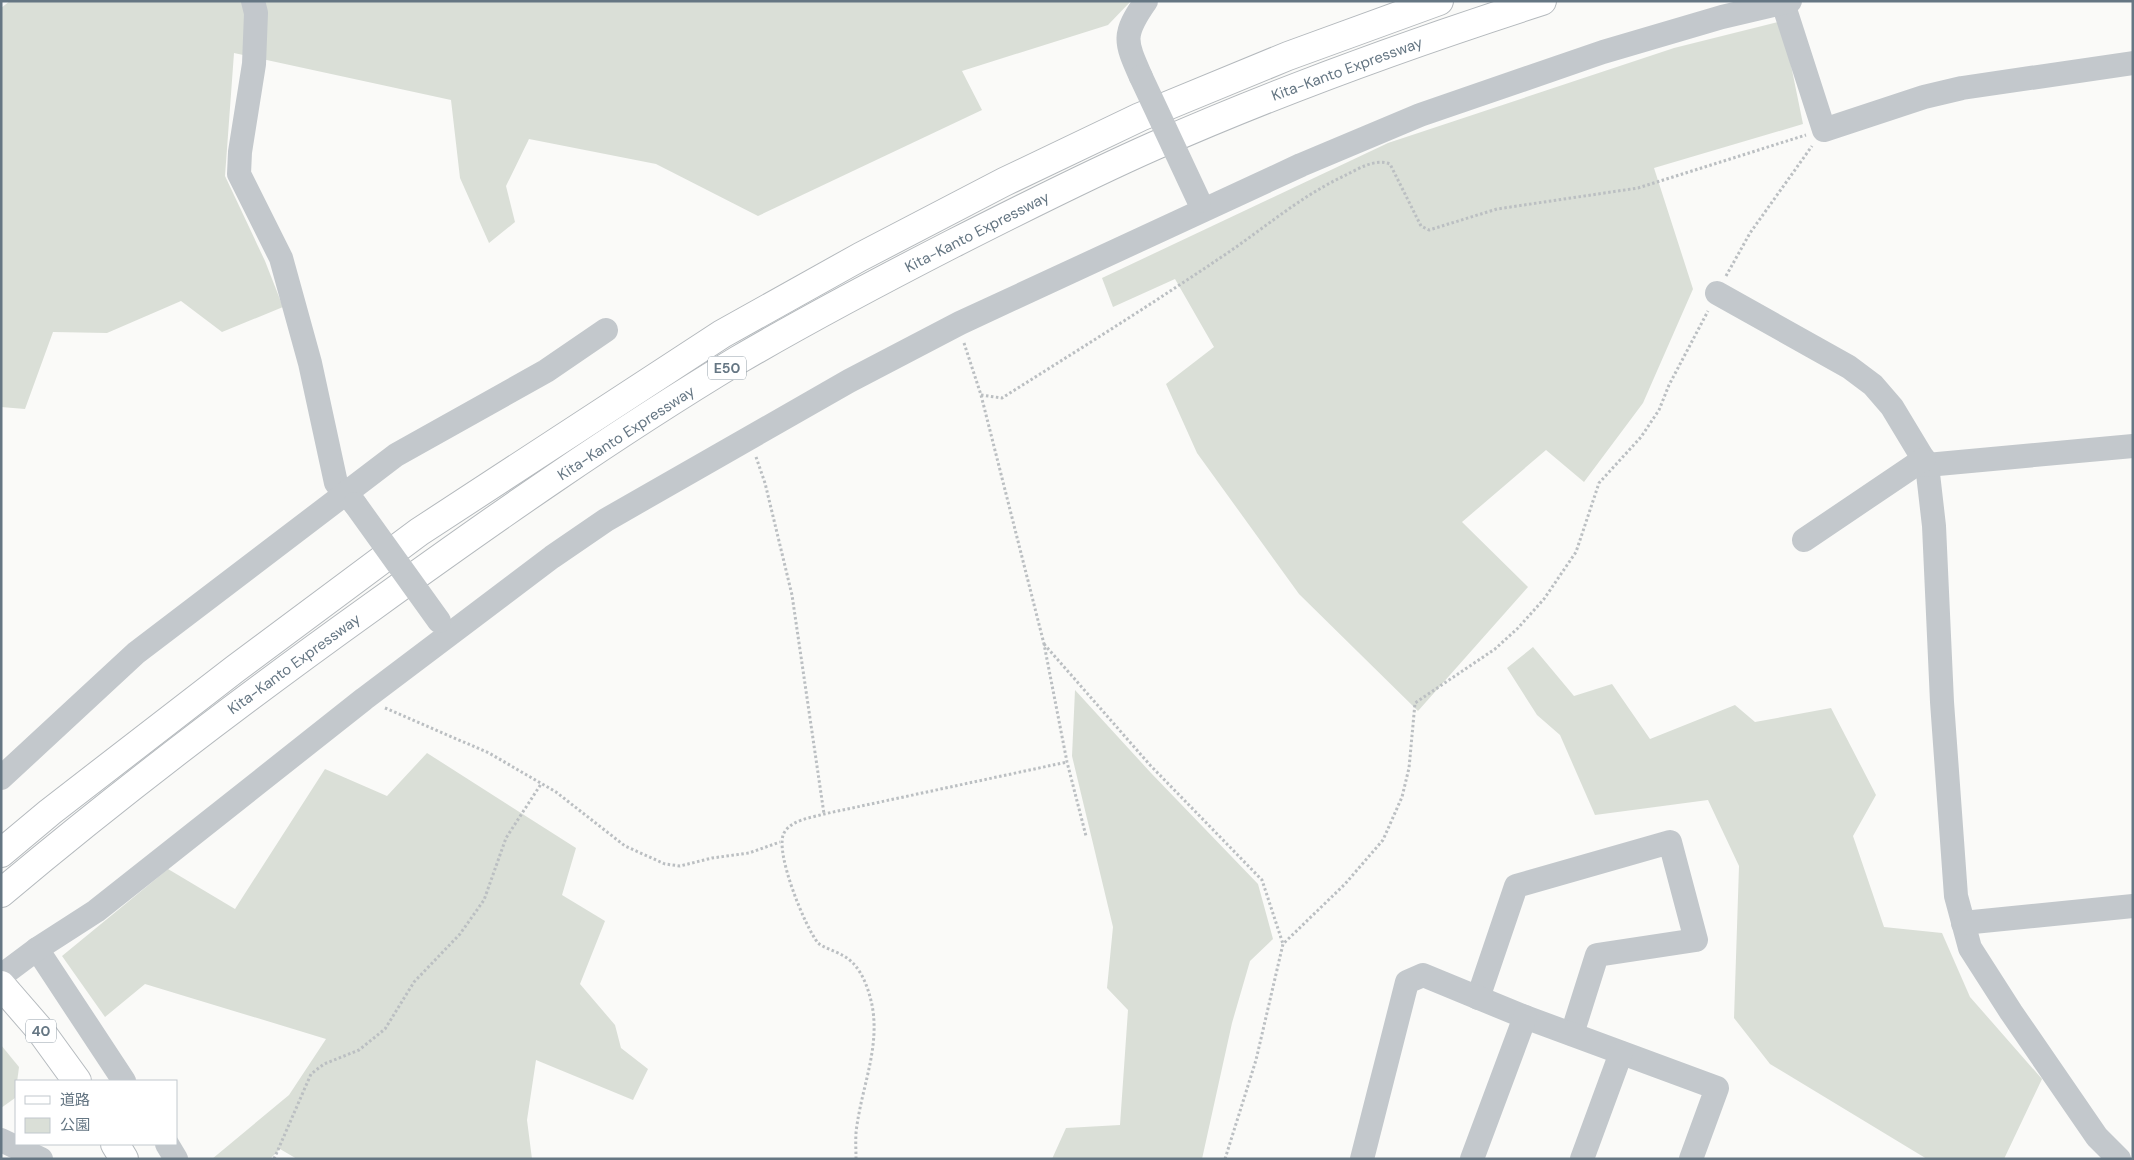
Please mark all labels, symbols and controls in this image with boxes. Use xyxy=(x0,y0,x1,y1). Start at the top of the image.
street label: Kita-Kanto Expressway xyxy=(1269,32,1426,106)
street label: Kita-Kanto Expressway xyxy=(901,187,1053,277)
road number: E50 xyxy=(708,356,746,379)
street label: Kita-Kanto Expressway xyxy=(554,381,699,485)
street label: Kita-Kanto Expressway xyxy=(224,609,365,719)
road number: 40 xyxy=(26,1019,56,1042)
legend xyxy=(15,1080,178,1145)
text: 道路 xyxy=(60,1090,90,1110)
text: 公園 xyxy=(60,1115,90,1135)

